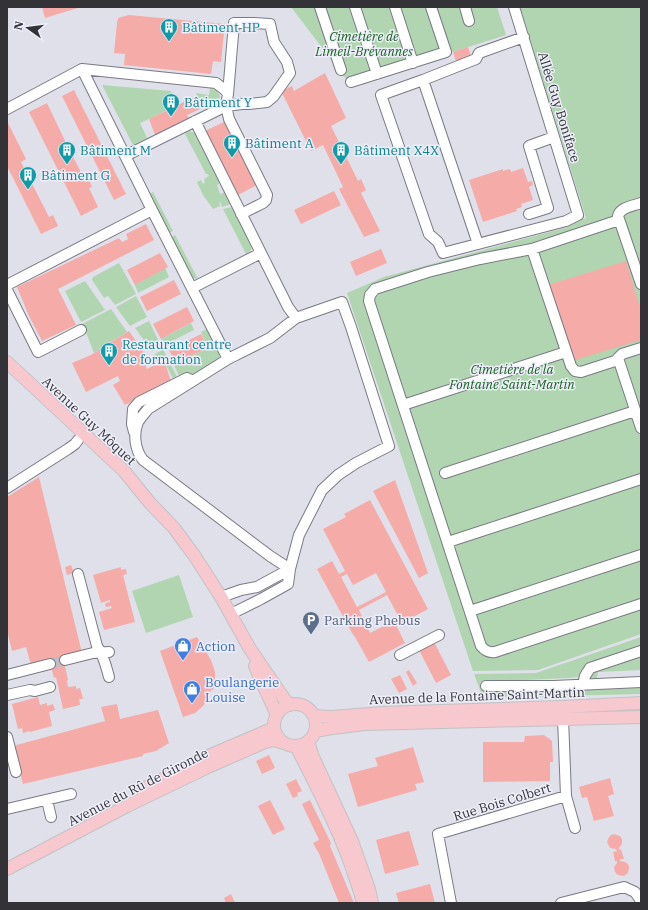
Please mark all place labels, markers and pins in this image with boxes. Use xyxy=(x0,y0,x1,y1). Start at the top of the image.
building icon: Bâtiment HP xyxy=(159,17,179,42)
place label: Bâtiment HP xyxy=(182,19,260,36)
building icon: Bâtiment Y xyxy=(161,92,181,117)
place label: Bâtiment Y xyxy=(184,94,252,111)
building icon: Bâtiment A xyxy=(222,133,242,158)
place label: Bâtiment A xyxy=(245,135,314,152)
building icon: Bâtiment M xyxy=(57,140,77,165)
building icon: Bâtiment X4X xyxy=(331,140,351,165)
place label: Bâtiment M xyxy=(80,142,151,159)
place label: Bâtiment X4X xyxy=(354,142,439,159)
building icon: Bâtiment G xyxy=(18,165,38,190)
place label: Bâtiment G xyxy=(41,167,110,184)
place label: Restaurant centre de formation xyxy=(122,336,231,368)
building icon: Restaurant centre de formation xyxy=(99,341,119,366)
parking icon: Parking Phebus xyxy=(301,610,321,635)
place label: Parking Phebus xyxy=(324,612,420,629)
shop icon: Action xyxy=(173,636,193,661)
place label: Action xyxy=(196,638,236,655)
place label: Boulangerie Louise xyxy=(205,674,279,706)
shop icon: Boulangerie Louise xyxy=(182,679,202,704)

